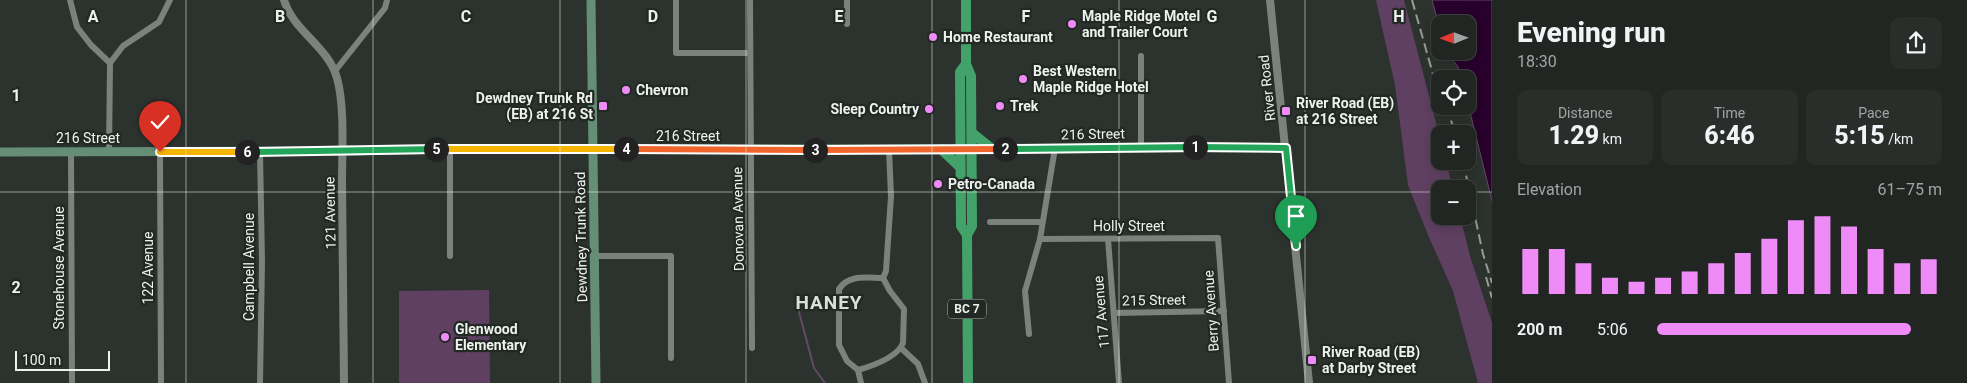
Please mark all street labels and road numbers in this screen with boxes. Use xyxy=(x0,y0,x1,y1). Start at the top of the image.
street label: River Road xyxy=(1256,54,1278,122)
street label: 216 Street xyxy=(1061,125,1126,143)
street label: 216 Street xyxy=(656,128,720,144)
street label: 216 Street xyxy=(56,130,120,146)
street label: Donovan Avenue xyxy=(729,167,747,271)
street label: Dewdney Trunk Road xyxy=(572,172,590,302)
street label: 121 Avenue xyxy=(321,176,339,250)
street label: Stonehouse Avenue xyxy=(51,206,67,330)
street label: Campbell Avenue xyxy=(241,213,257,321)
street label: Holly Street xyxy=(1093,218,1165,234)
street label: 122 Avenue xyxy=(140,232,156,304)
street label: Berry Avenue xyxy=(1200,270,1222,352)
street label: 117 Avenue xyxy=(1090,275,1112,349)
street label: 215 Street xyxy=(1122,291,1187,309)
road number: BC 7 xyxy=(948,300,986,318)

